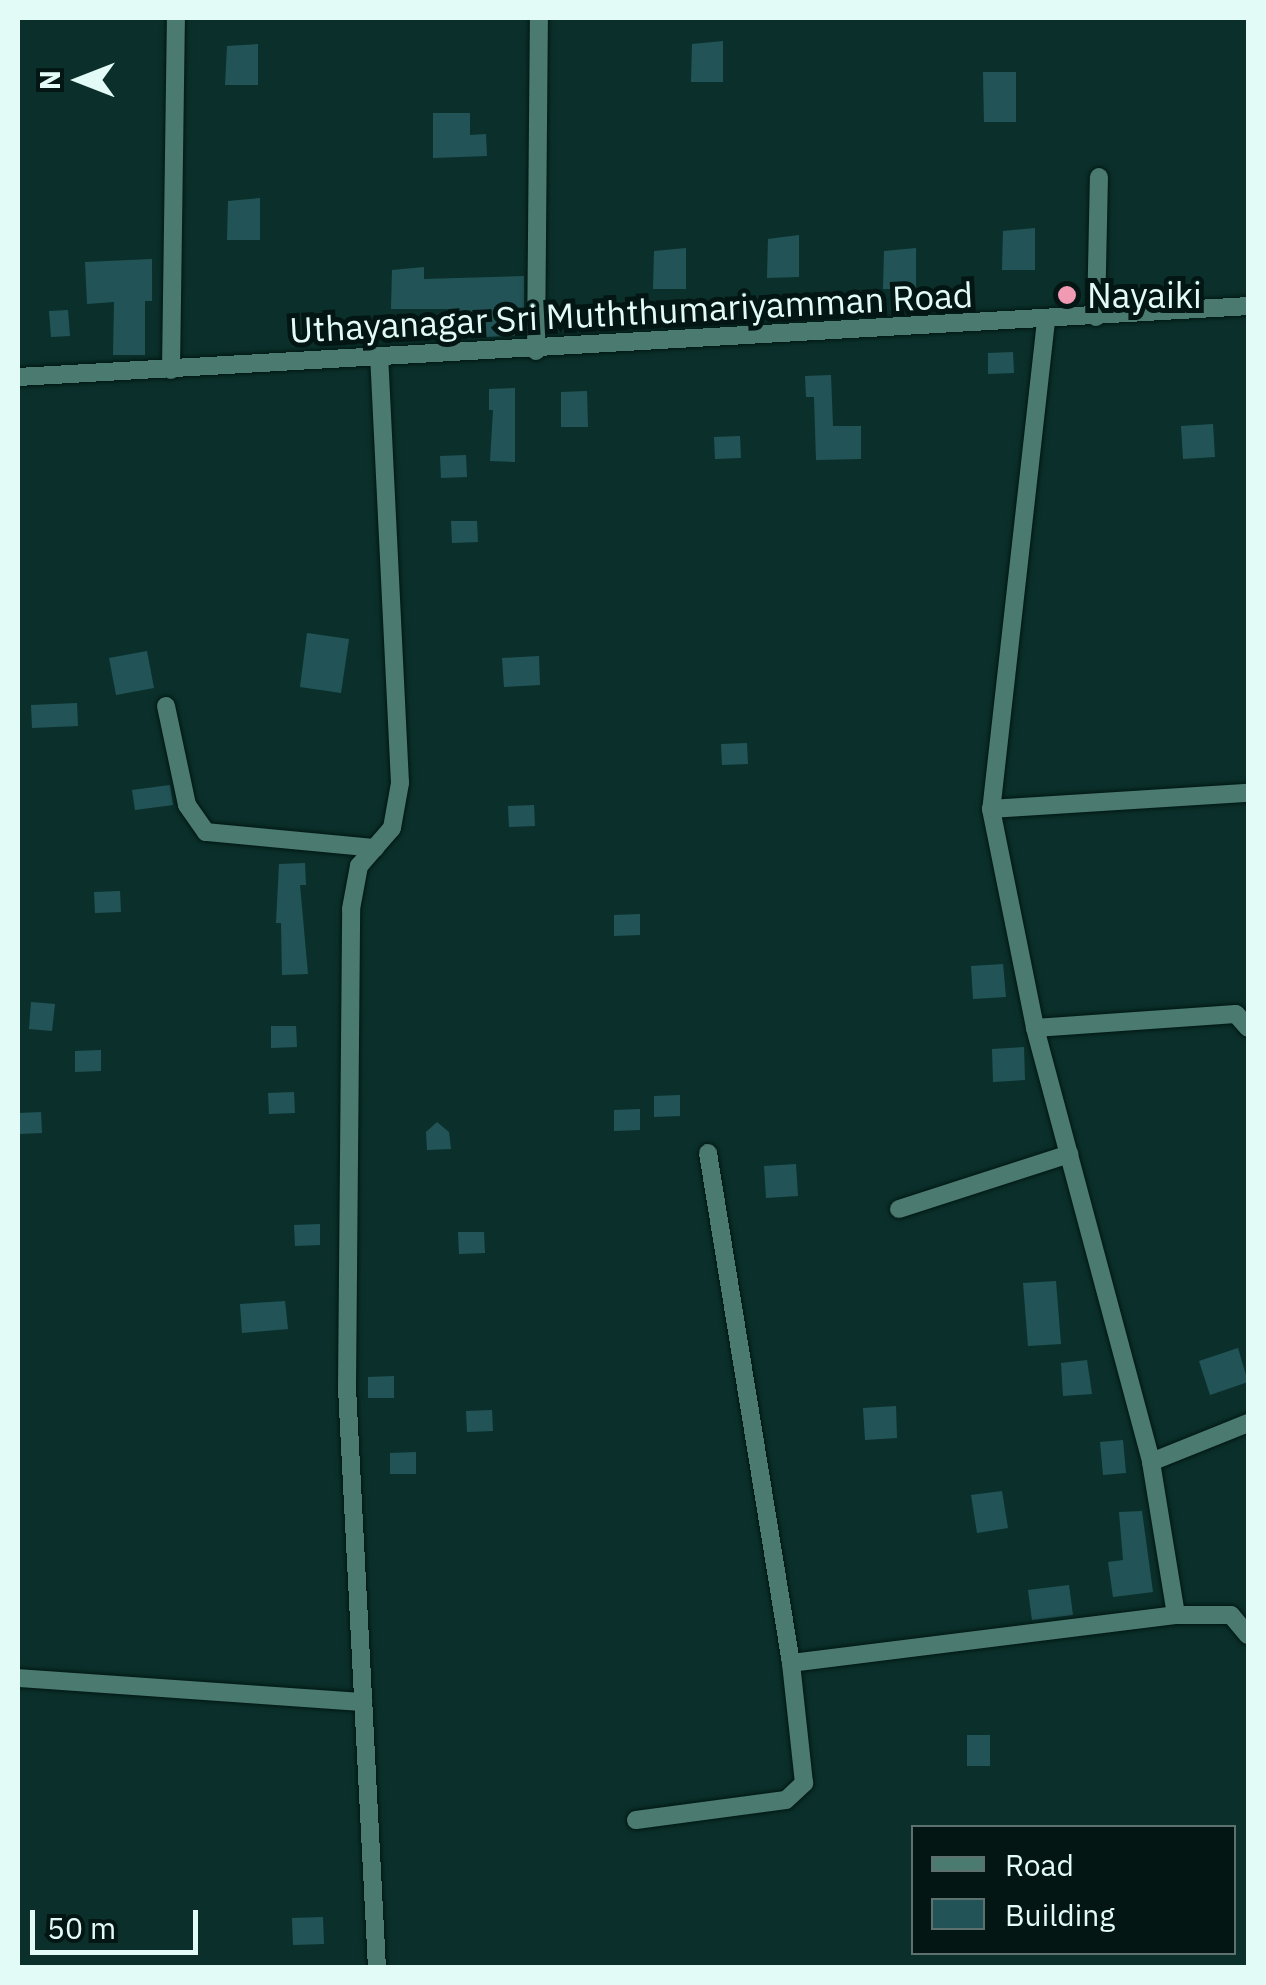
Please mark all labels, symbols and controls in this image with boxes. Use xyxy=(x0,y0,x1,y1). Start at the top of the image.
north arrow xyxy=(30,30,130,130)
text: N xyxy=(31,70,68,90)
street label: Uthayanagar Sri Muththumariyamman Road xyxy=(288,273,974,351)
place label: Nayaiki xyxy=(1087,274,1202,316)
marker: Nayaiki xyxy=(1056,284,1078,306)
legend xyxy=(911,1825,1236,1955)
text: Road xyxy=(1005,1845,1074,1884)
scale bar xyxy=(35,1890,202,1952)
text: Building xyxy=(1005,1895,1115,1934)
text: 50 m xyxy=(47,1908,116,1947)

